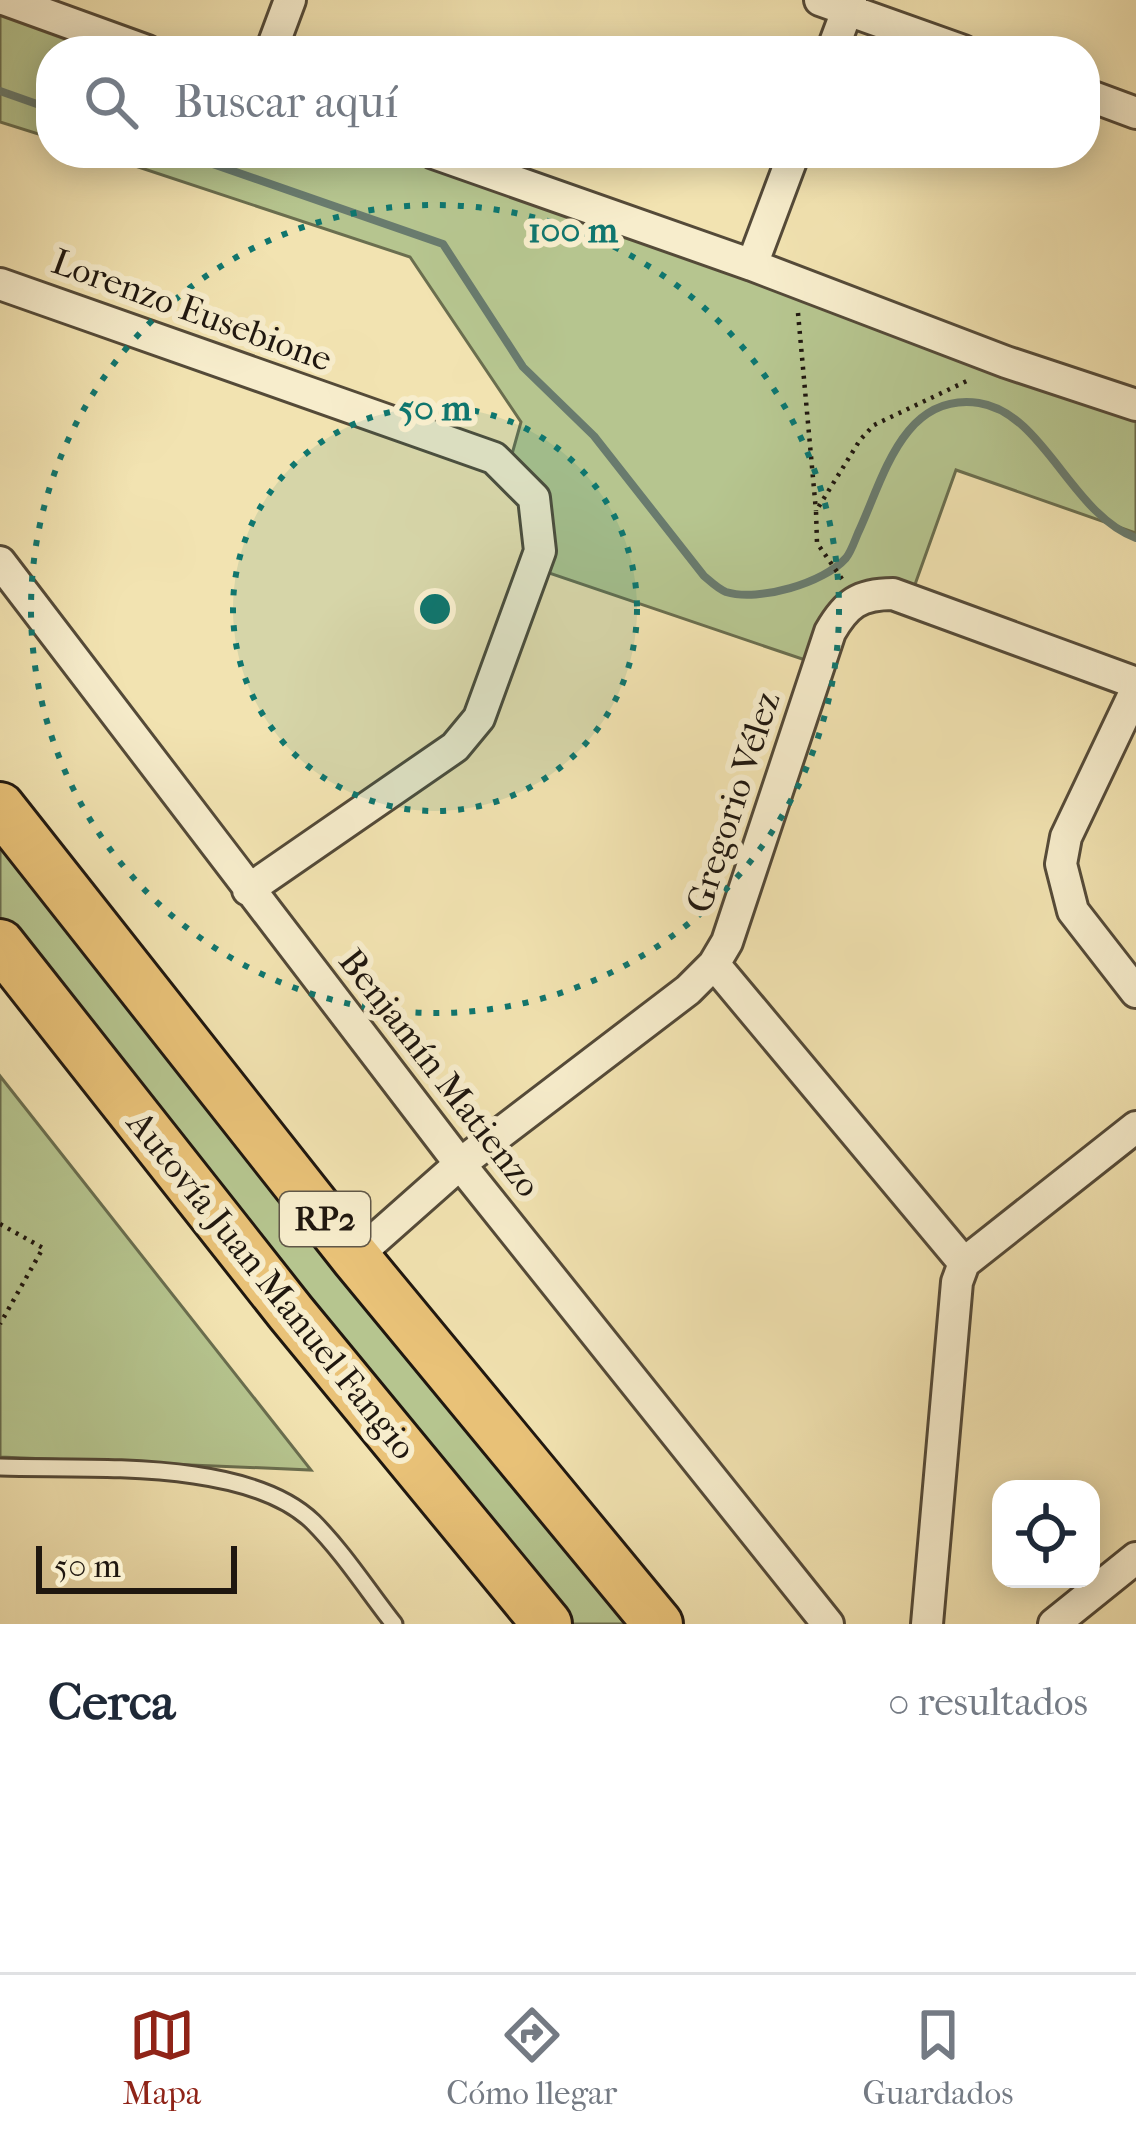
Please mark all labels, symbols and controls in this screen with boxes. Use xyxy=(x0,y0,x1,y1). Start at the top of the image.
search box xyxy=(36,36,1100,168)
icon: search xyxy=(78,69,144,135)
text: Buscar aquí xyxy=(174,76,398,129)
text: 100 m xyxy=(528,209,619,251)
street label: Lorenzo Eusebione xyxy=(46,240,338,380)
text: 50 m xyxy=(399,387,473,429)
centre of rings xyxy=(414,588,456,630)
street label: Gregorio Vélez xyxy=(678,686,788,918)
street label: Benjamín Matienzo xyxy=(330,941,550,1205)
street label: Autovía Juan Manuel Fangio xyxy=(117,1101,425,1467)
road number: RP2 xyxy=(280,1192,370,1246)
map controls xyxy=(992,1480,1100,1588)
button: locate xyxy=(992,1480,1100,1588)
scale bar xyxy=(36,1540,237,1593)
text: 50 m xyxy=(54,1547,121,1586)
text: Cerca xyxy=(48,1672,175,1732)
text: 0 resultados xyxy=(888,1679,1088,1725)
tab: Mapa xyxy=(123,2002,201,2113)
tab: Cómo llegar xyxy=(446,2002,617,2113)
tab: Guardados xyxy=(862,2002,1013,2113)

